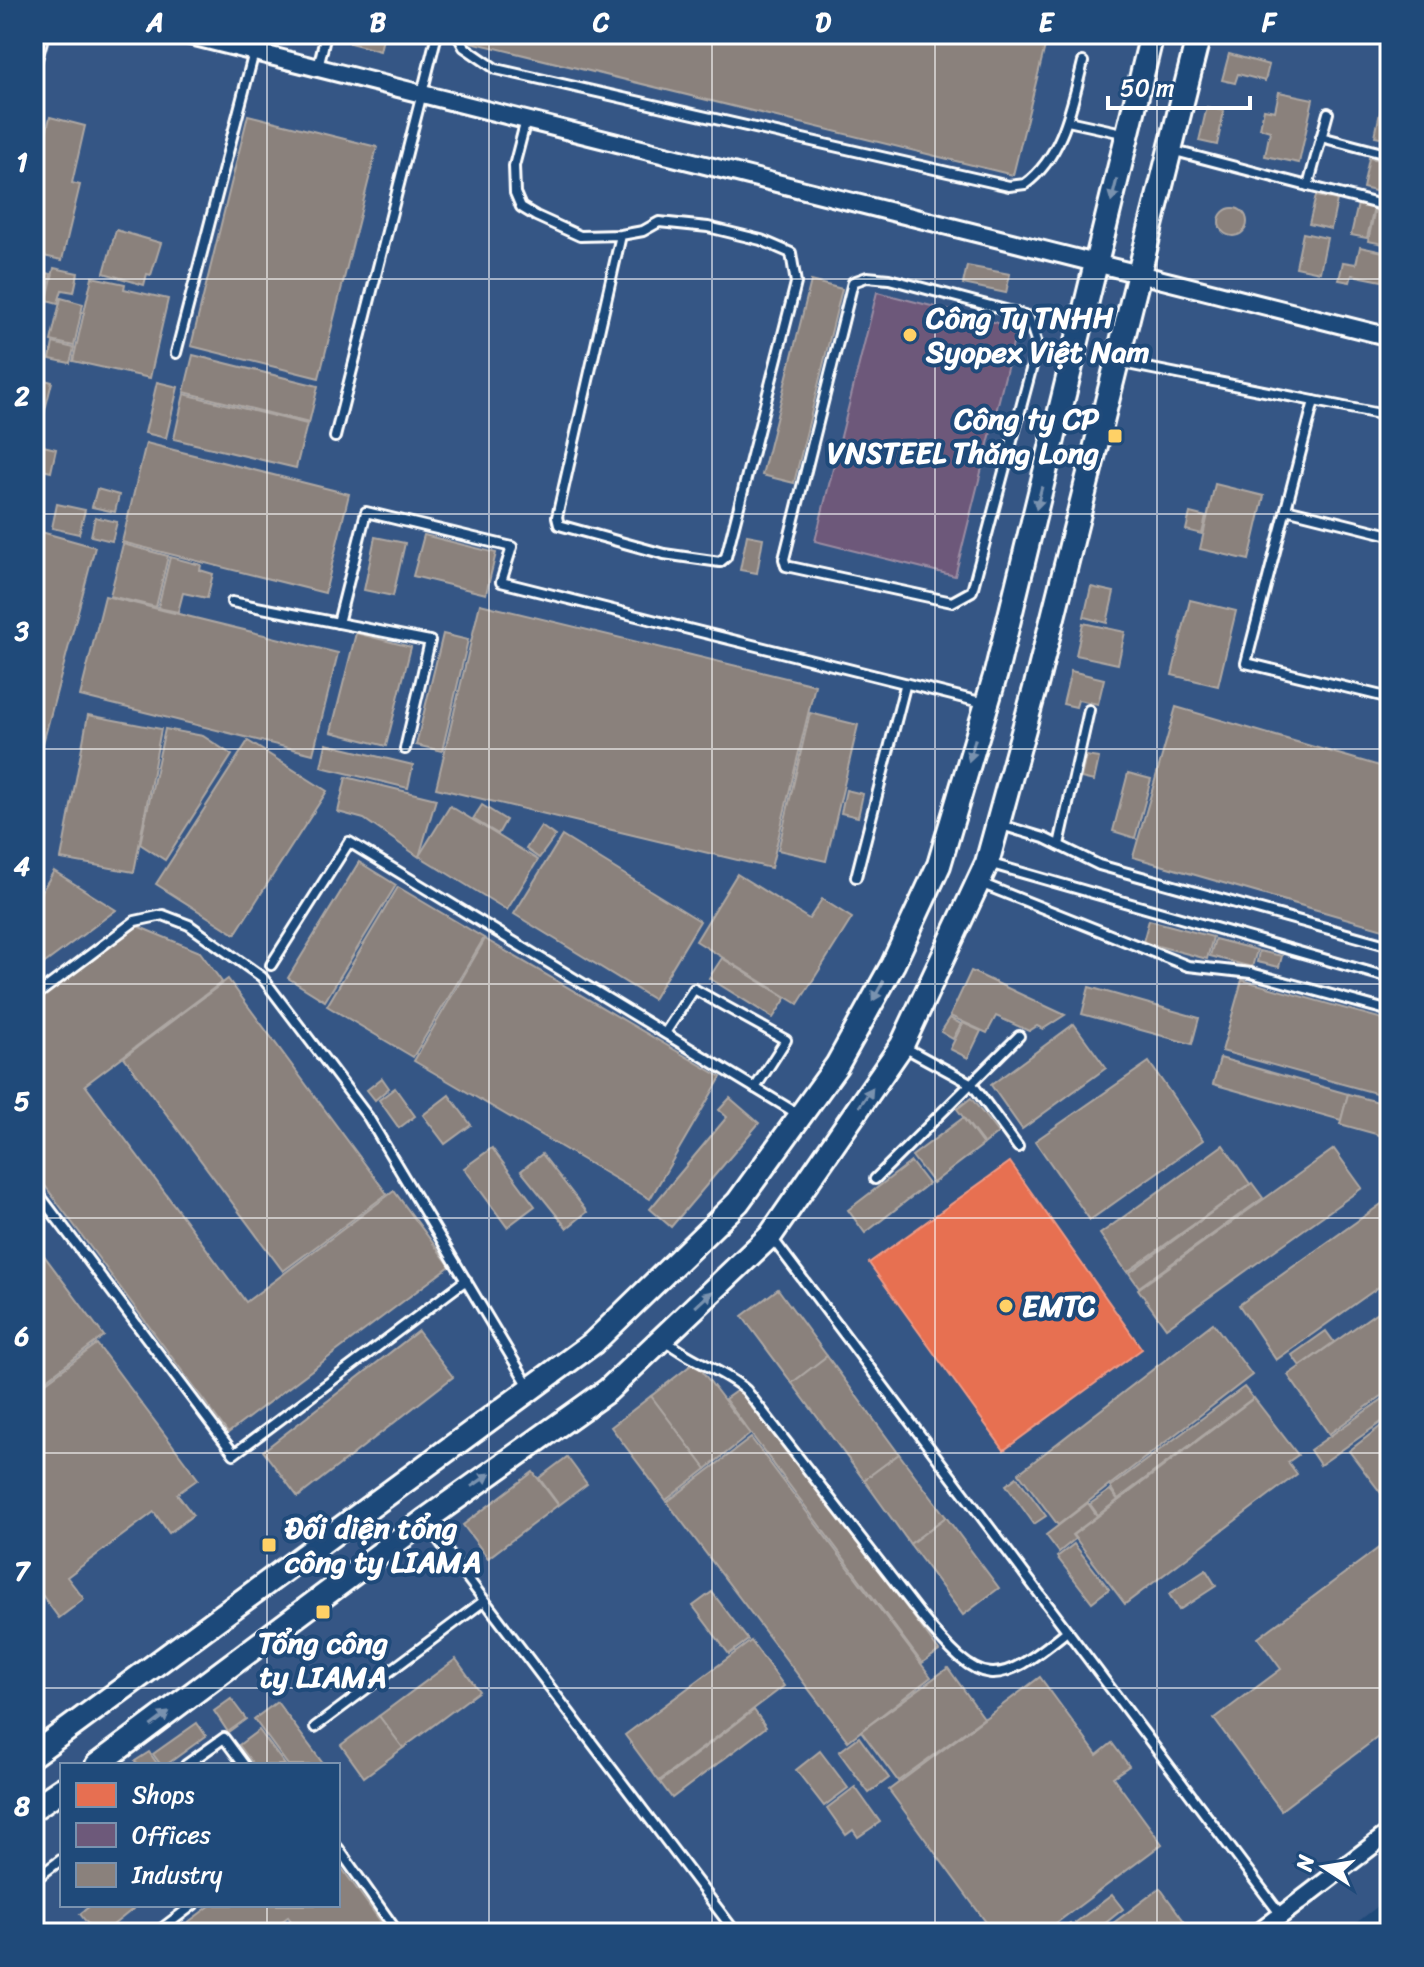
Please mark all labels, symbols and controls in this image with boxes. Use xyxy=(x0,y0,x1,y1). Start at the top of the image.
text: A xyxy=(145,0,164,45)
text: B xyxy=(370,0,387,45)
text: C xyxy=(592,0,610,45)
text: D xyxy=(815,0,831,45)
text: E xyxy=(1039,0,1056,45)
text: F xyxy=(1261,0,1278,45)
scale bar xyxy=(1108,60,1250,110)
text: 50 m xyxy=(1120,67,1175,109)
text: 1 xyxy=(16,139,28,185)
one-way arrow xyxy=(1107,179,1120,204)
place label: Công Ty TNHH Syopex Việt Nam xyxy=(925,291,1150,379)
marker: Công Ty TNHH Syopex Việt Nam xyxy=(901,326,919,344)
text: 2 xyxy=(13,373,30,419)
place label: Công ty CP VNSTEEL Thăng Long xyxy=(827,392,1099,480)
marker: Công ty CP VNSTEEL Thăng Long xyxy=(1106,427,1124,445)
one-way arrow xyxy=(1032,486,1044,511)
text: 3 xyxy=(14,608,30,654)
one-way arrow xyxy=(965,738,978,762)
text: 4 xyxy=(14,843,30,889)
one-way arrow xyxy=(871,980,885,1002)
text: 5 xyxy=(14,1078,30,1124)
one-way arrow xyxy=(858,1087,873,1108)
place label: EMTC xyxy=(1022,1279,1096,1333)
one-way arrow xyxy=(694,1291,713,1309)
marker: EMTC xyxy=(997,1297,1015,1315)
text: 6 xyxy=(14,1313,30,1359)
one-way arrow xyxy=(470,1473,491,1489)
place label: Đối diện tổng công ty LIAMA xyxy=(284,1501,481,1589)
marker: Đối diện tổng công ty LIAMA xyxy=(260,1536,278,1554)
text: 7 xyxy=(15,1548,32,1594)
marker: Tổng công ty LIAMA xyxy=(314,1603,332,1621)
place label: Tổng công ty LIAMA xyxy=(258,1616,388,1704)
one-way arrow xyxy=(149,1711,170,1727)
legend xyxy=(60,1763,340,1907)
text: Shops xyxy=(132,1774,195,1816)
text: 8 xyxy=(13,1783,30,1829)
text: Offices xyxy=(132,1814,211,1856)
north arrow xyxy=(1284,1827,1364,1907)
text: N xyxy=(1284,1851,1326,1875)
text: Industry xyxy=(131,1854,223,1896)

